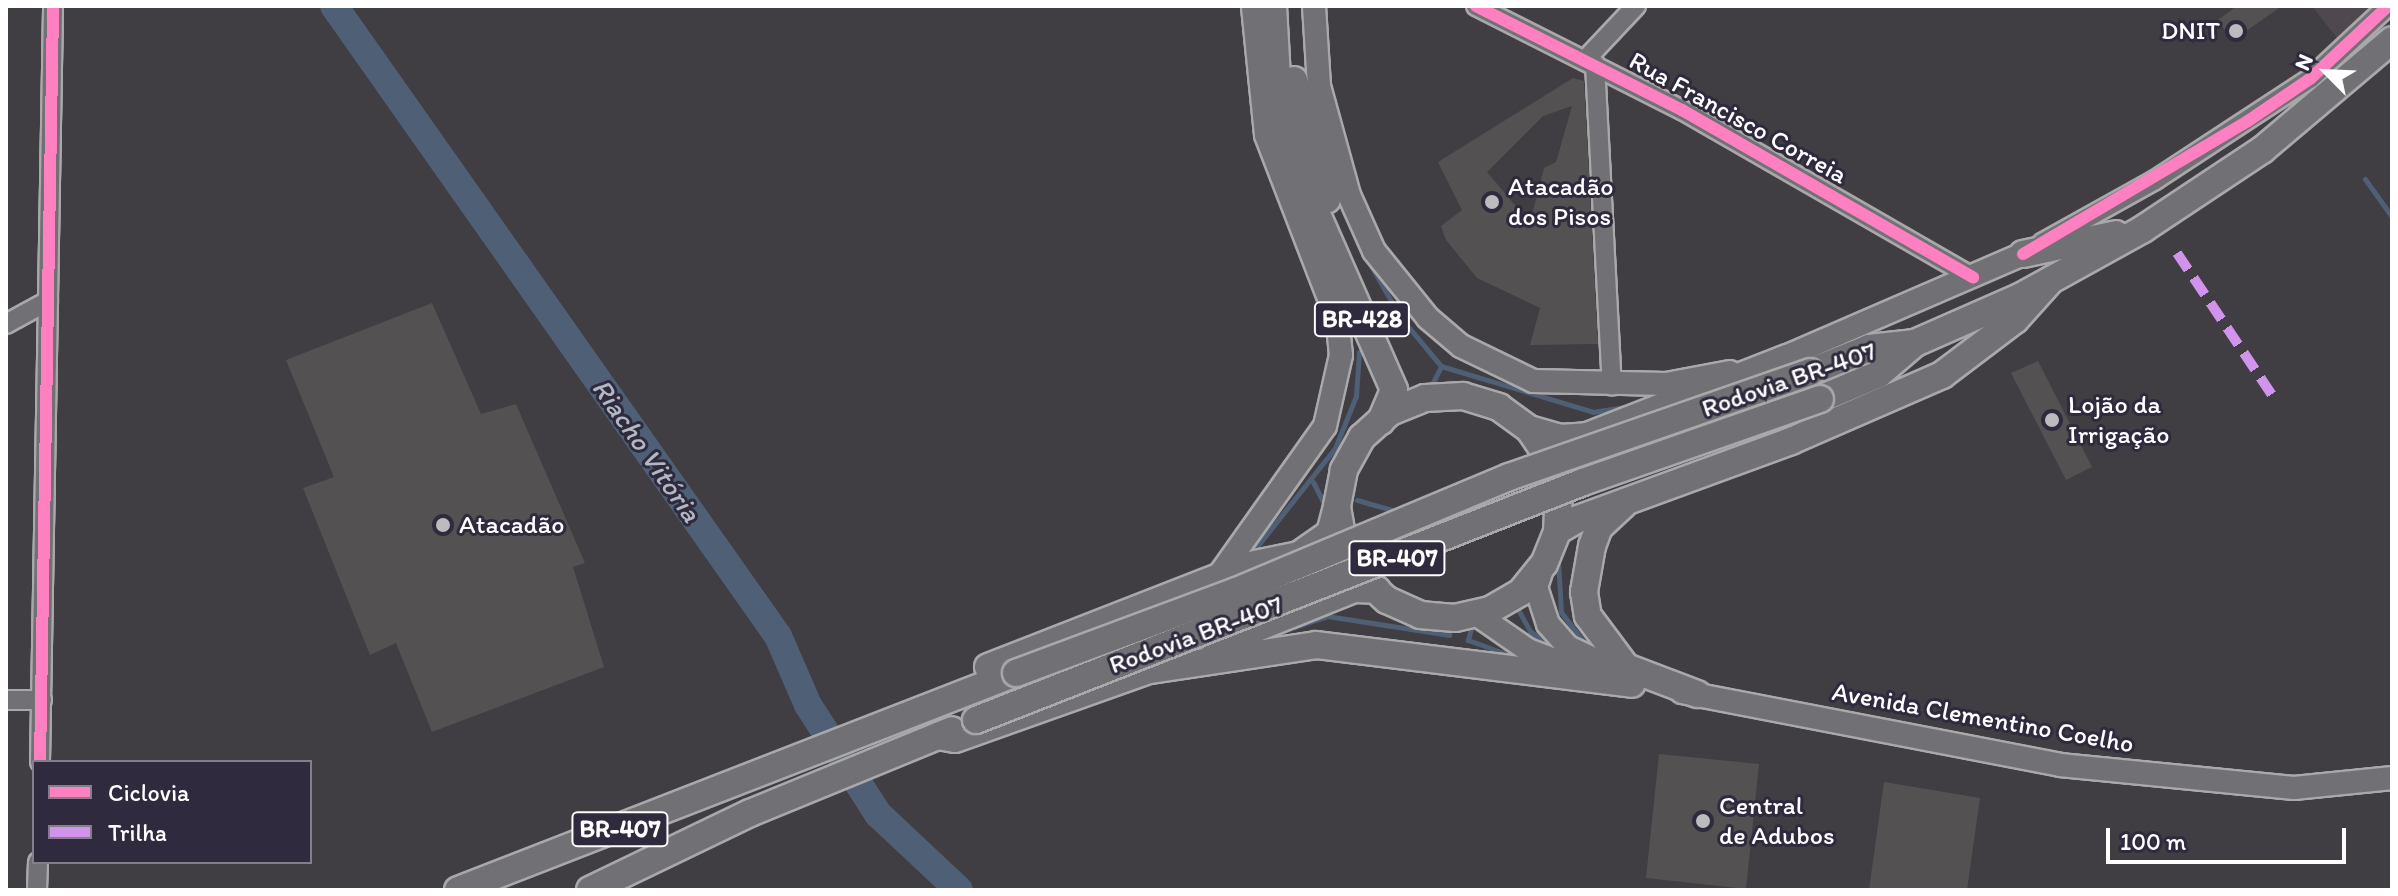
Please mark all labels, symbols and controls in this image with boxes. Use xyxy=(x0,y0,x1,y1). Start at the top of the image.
place label: DNIT xyxy=(2161,15,2220,47)
marker: DNIT xyxy=(2227,22,2245,40)
north arrow xyxy=(2286,32,2366,112)
street label: Rua Francisco Correia xyxy=(1624,45,1852,191)
text: N xyxy=(2288,50,2319,74)
place label: Atacadão dos Pisos xyxy=(1508,171,1613,232)
marker: Atacadão dos Pisos xyxy=(1483,193,1501,211)
road number: BR-428 xyxy=(1312,299,1412,339)
street label: Rodovia BR-407 xyxy=(1698,336,1880,424)
water label: Riacho Vitória xyxy=(585,372,709,528)
place label: Lojão da Irrigação xyxy=(2068,389,2170,450)
marker: Lojão da Irrigação xyxy=(2043,411,2061,429)
place label: Atacadão xyxy=(459,509,564,541)
marker: Atacadão xyxy=(434,516,452,534)
road number: BR-407 xyxy=(1347,538,1447,578)
street label: Rodovia BR-407 xyxy=(1105,589,1287,681)
street label: Avenida Clementino Coelho xyxy=(1830,676,2136,760)
legend xyxy=(32,760,312,864)
text: Ciclovia xyxy=(108,778,190,807)
place label: Central de Adubos xyxy=(1719,790,1835,852)
road number: BR-407 xyxy=(570,809,670,849)
marker: Central de Adubos xyxy=(1694,812,1712,830)
scale bar xyxy=(2110,812,2350,862)
text: Trilha xyxy=(108,818,167,847)
text: 100 m xyxy=(2120,827,2186,856)

